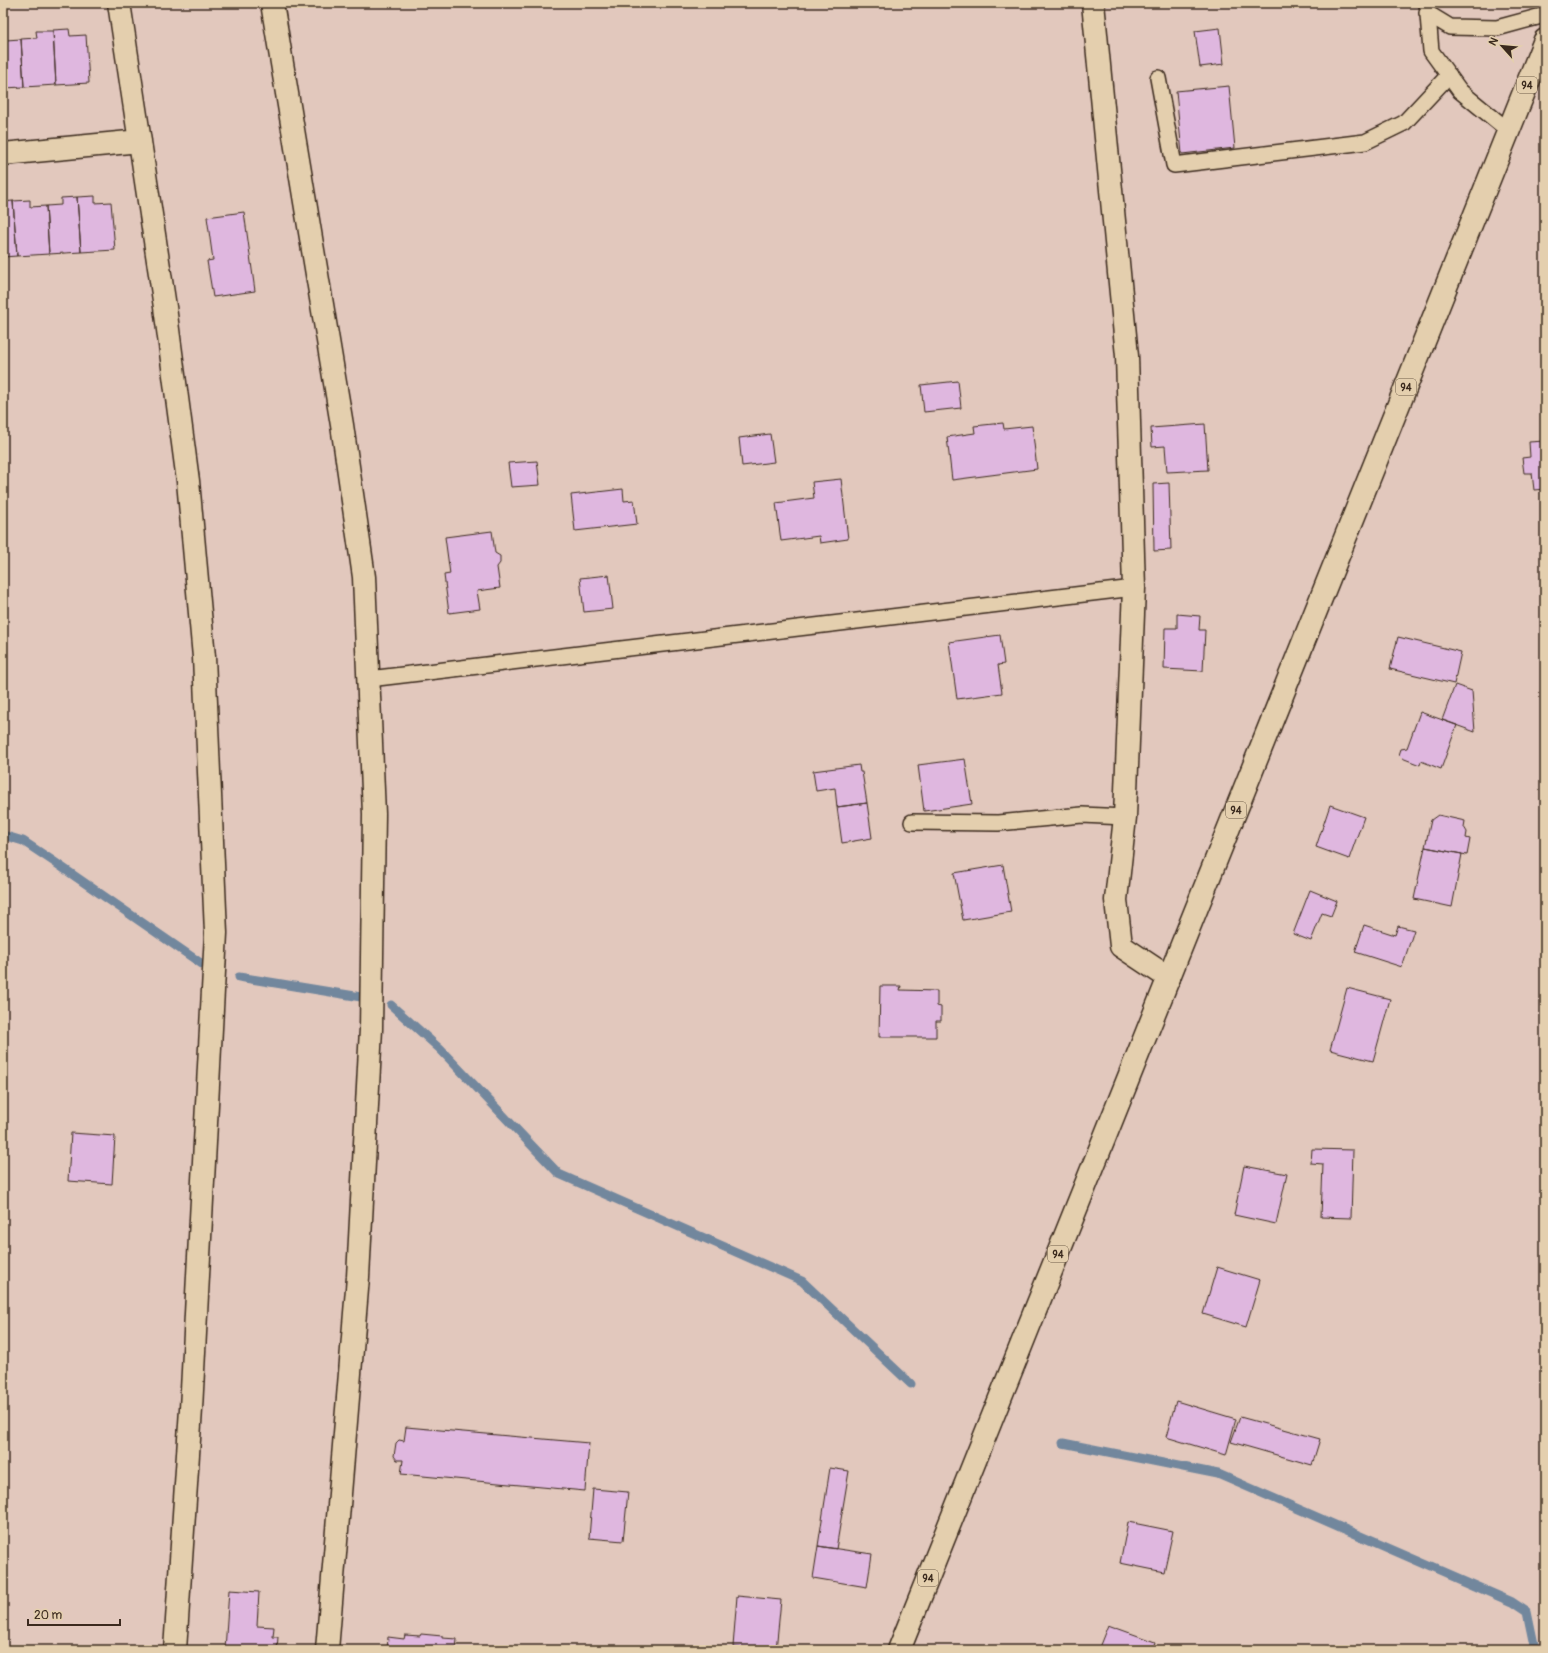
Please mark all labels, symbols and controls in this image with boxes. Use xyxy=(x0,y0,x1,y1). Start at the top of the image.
north arrow xyxy=(1482,26,1522,66)
text: N xyxy=(1486,35,1501,48)
road number: 94 xyxy=(1517,77,1537,93)
road number: 94 xyxy=(1396,379,1416,395)
road number: 94 xyxy=(1226,802,1246,818)
road number: 94 xyxy=(1048,1246,1068,1262)
road number: 94 xyxy=(918,1570,938,1586)
scale bar xyxy=(28,1601,120,1627)
text: 20 m xyxy=(34,1608,63,1623)

